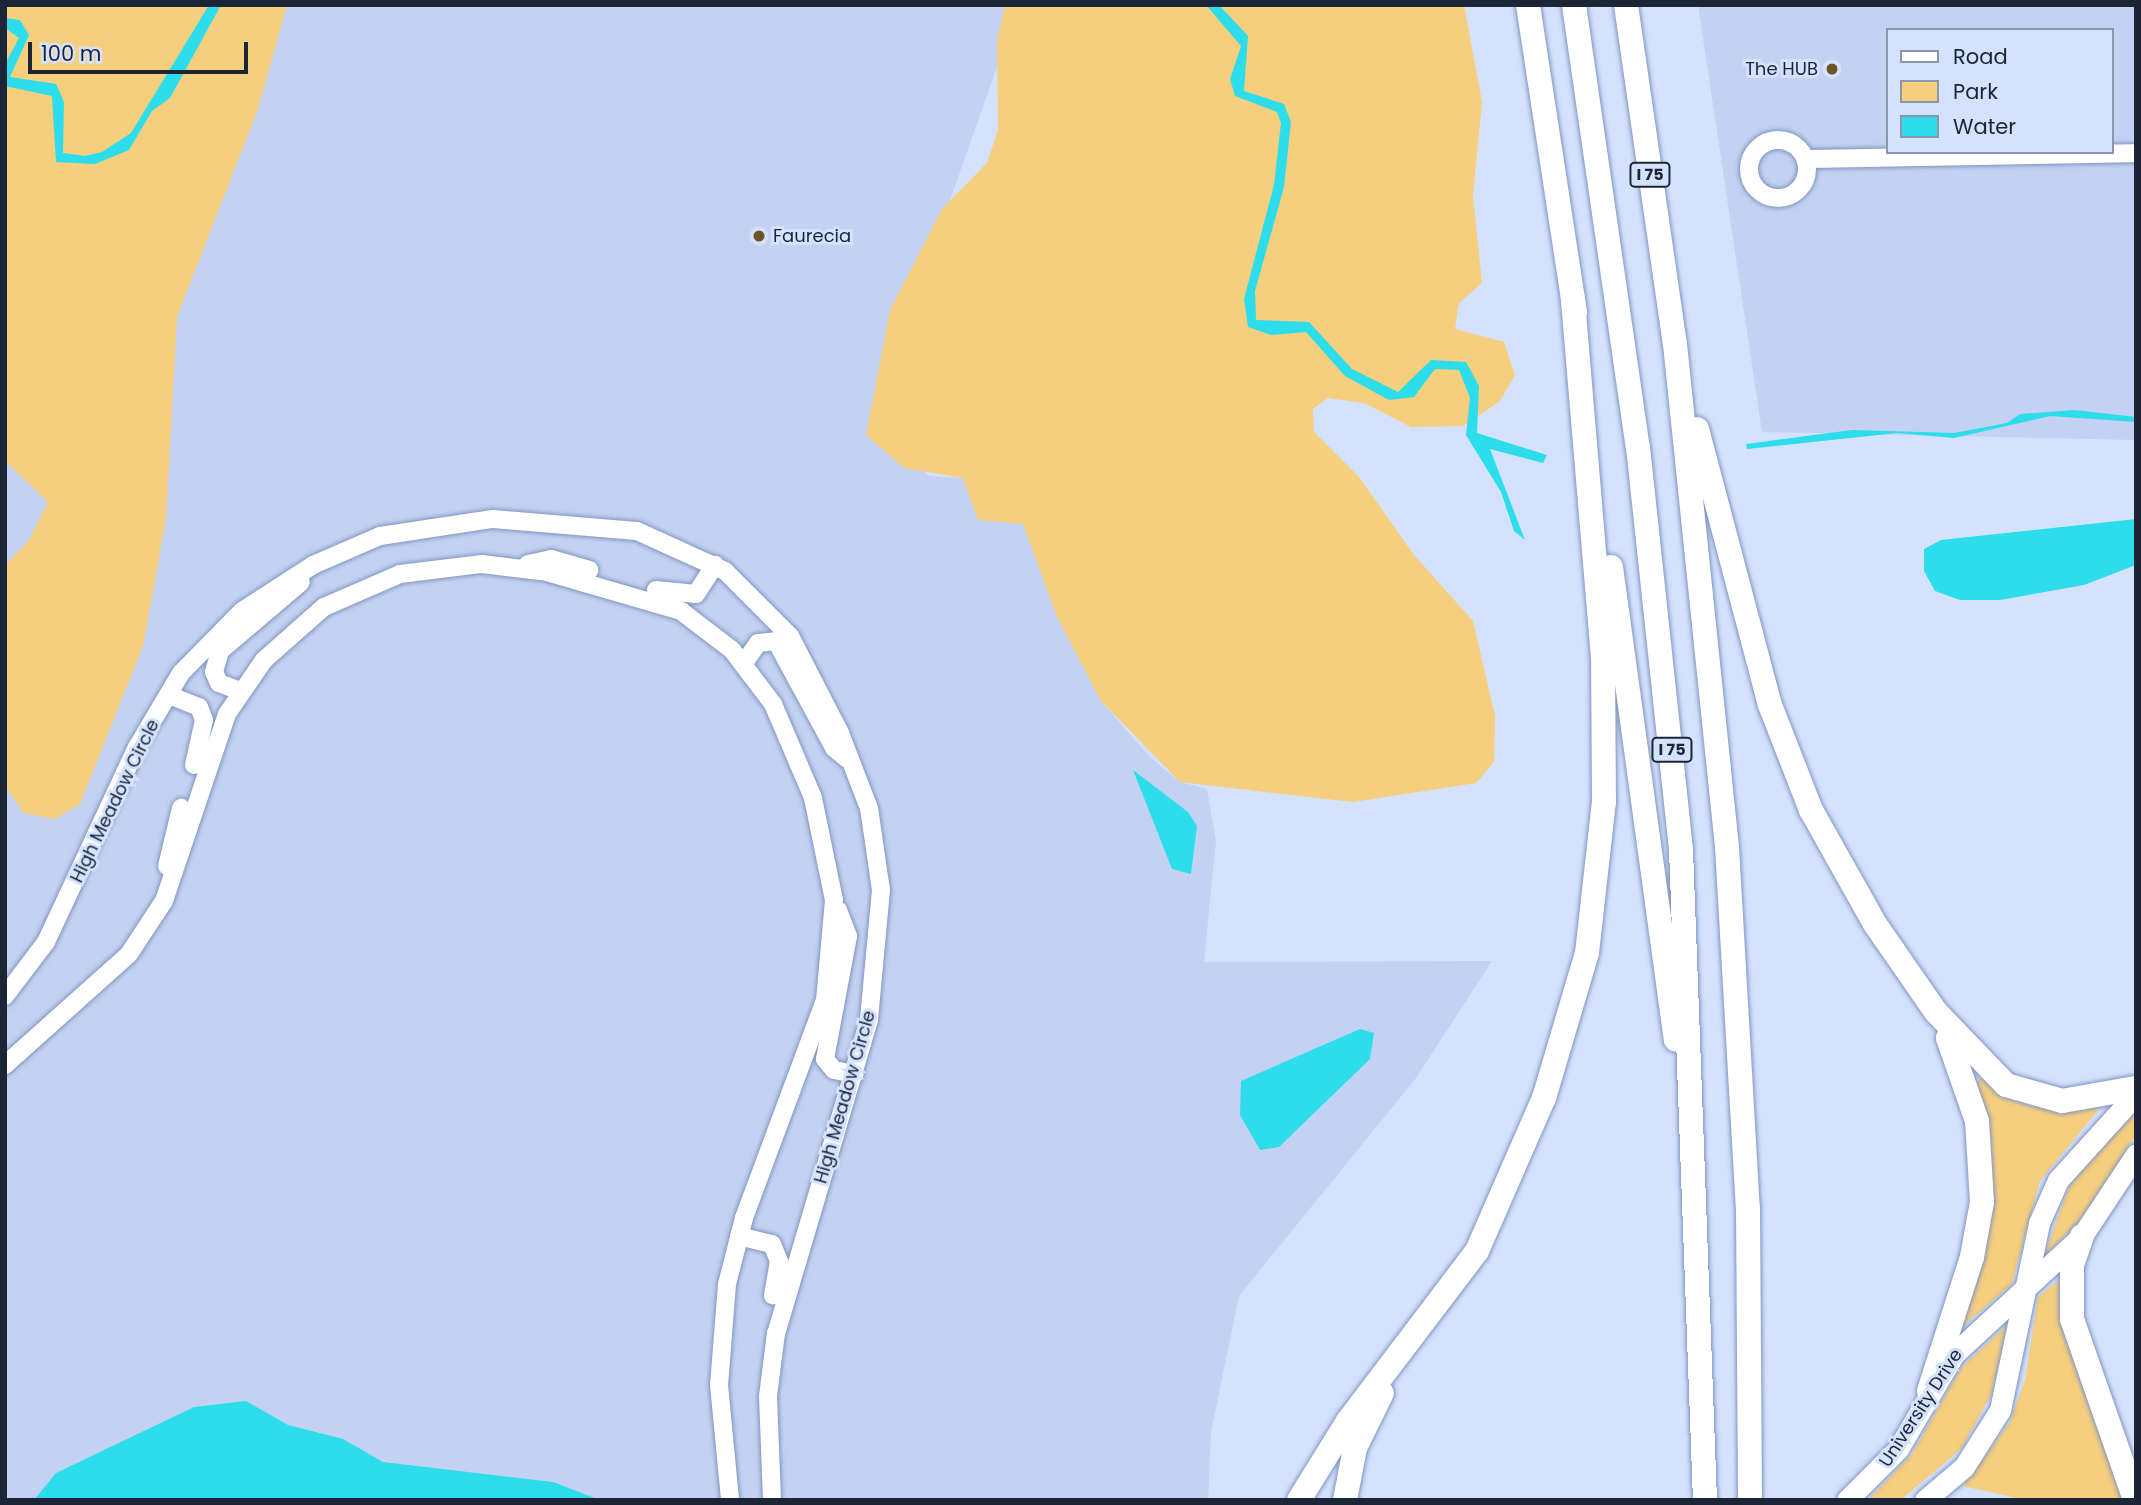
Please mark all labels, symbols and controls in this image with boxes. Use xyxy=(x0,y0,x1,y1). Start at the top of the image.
scale bar xyxy=(32,28,252,72)
legend xyxy=(1885,28,2113,154)
text: 100 m xyxy=(41,39,101,68)
text: Road xyxy=(1953,42,2008,71)
place label: The HUB xyxy=(1745,58,1818,80)
marker: The HUB xyxy=(1824,61,1840,77)
text: Park xyxy=(1953,77,1998,106)
text: Water xyxy=(1953,112,2016,141)
road number: I 75 xyxy=(1629,162,1671,188)
place label: Faurecia xyxy=(773,225,851,247)
marker: Faurecia xyxy=(751,228,767,244)
street label: High Meadow Circle xyxy=(66,716,164,886)
road number: I 75 xyxy=(1651,737,1693,762)
street label: High Meadow Circle xyxy=(810,1008,880,1186)
street label: University Drive xyxy=(1875,1345,1967,1471)

